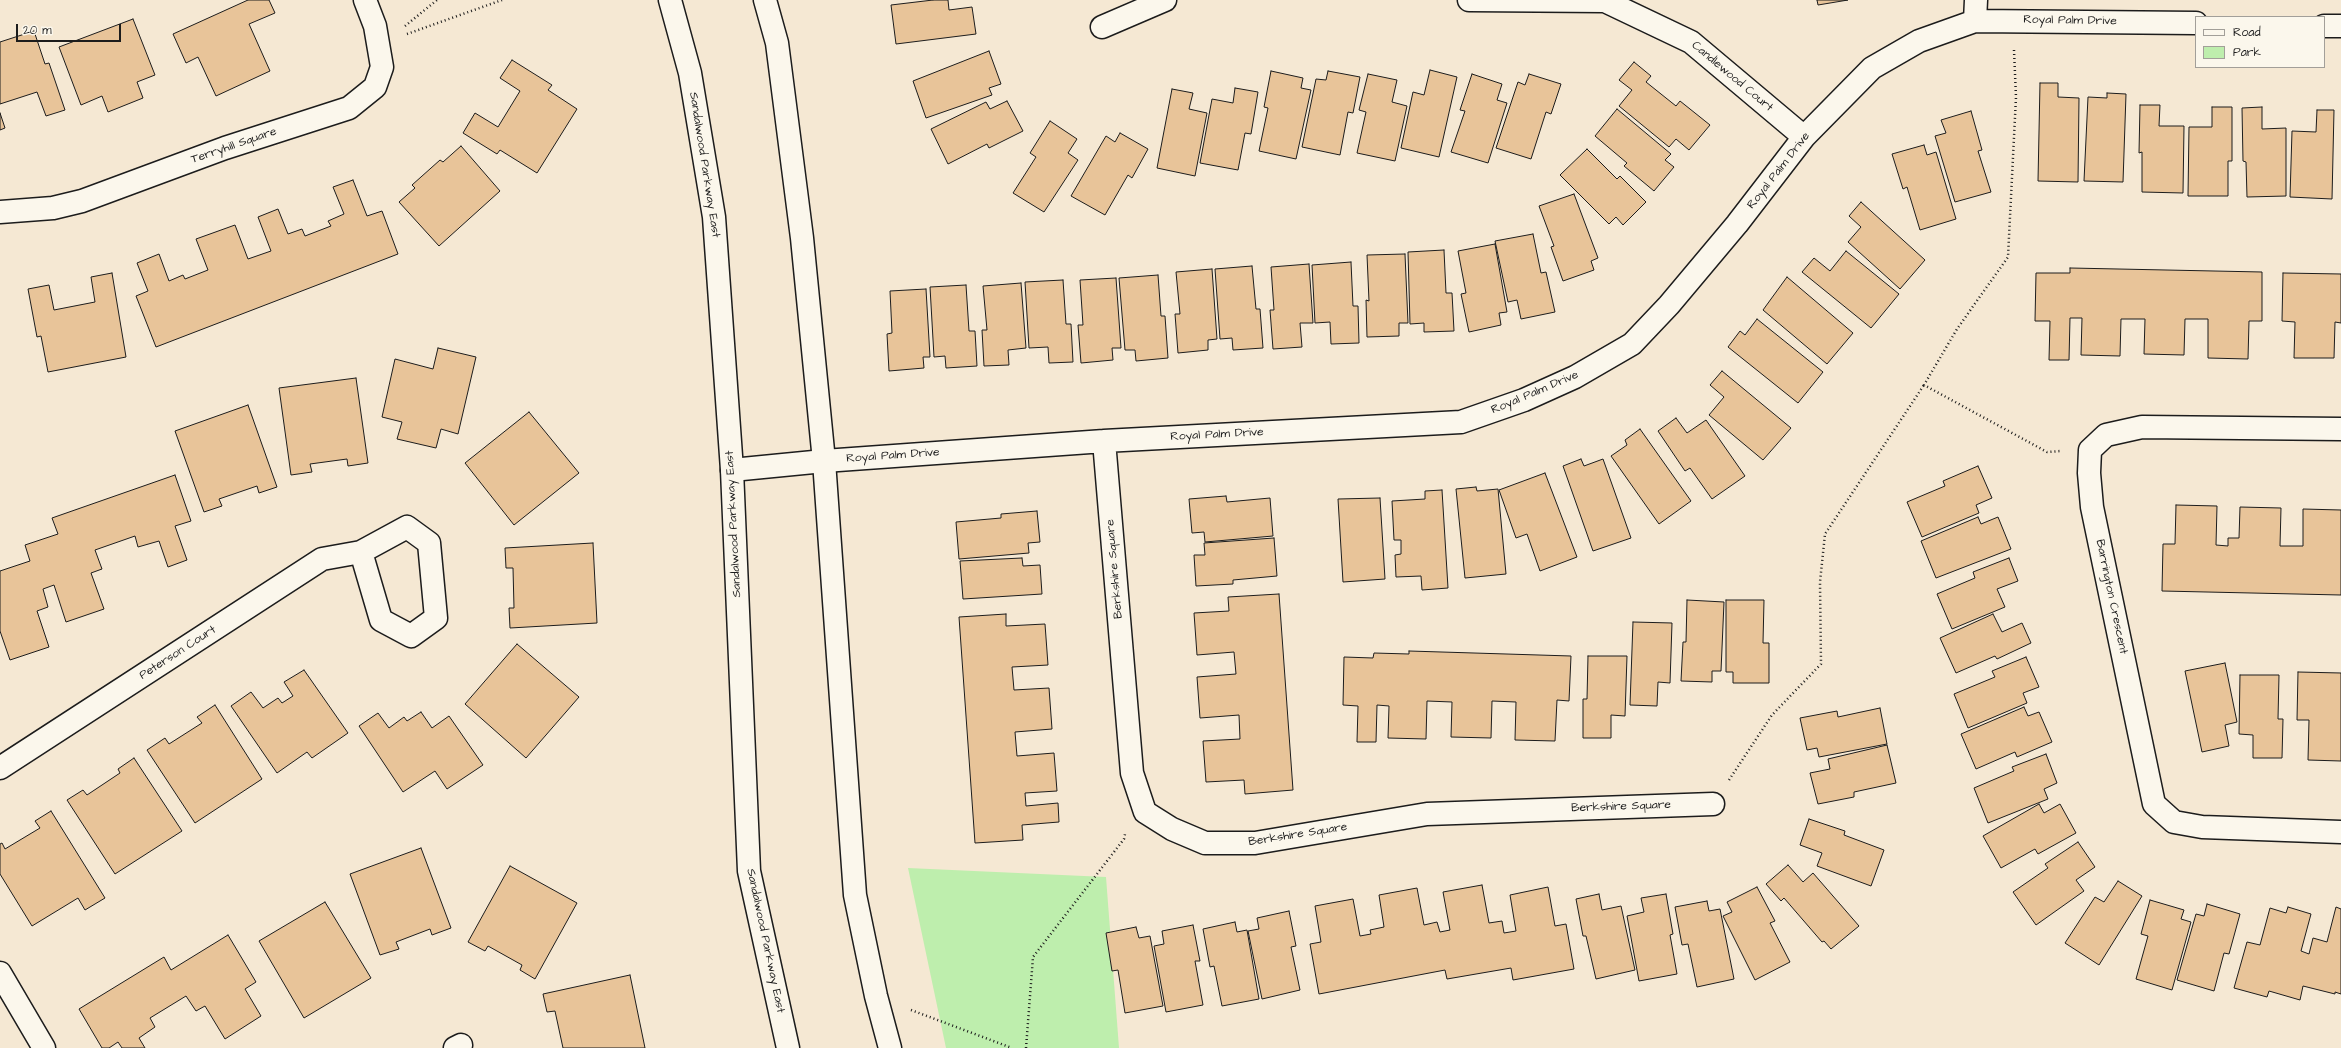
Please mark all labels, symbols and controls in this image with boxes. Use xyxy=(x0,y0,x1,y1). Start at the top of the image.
street label: Royal Palm Drive xyxy=(2023,13,2117,29)
scale bar xyxy=(18,16,123,42)
legend xyxy=(2195,16,2325,68)
text: 20 m xyxy=(23,22,52,39)
text: Road xyxy=(2233,24,2261,41)
street label: Candlewood Court xyxy=(1688,39,1776,115)
text: Park xyxy=(2233,44,2261,61)
street label: Sandalwood Parkway East xyxy=(685,91,723,239)
street label: Terryhill Square xyxy=(189,125,279,167)
street label: Royal Palm Drive xyxy=(1745,130,1813,212)
street label: Royal Palm Drive xyxy=(1489,368,1581,418)
street label: Royal Palm Drive xyxy=(1170,425,1264,445)
street label: Royal Palm Drive xyxy=(846,446,940,466)
street label: Sandalwood Parkway East xyxy=(723,450,745,598)
street label: Berkshire Square xyxy=(1103,519,1127,619)
street label: Barrington Crescent xyxy=(2092,538,2130,656)
street label: Peterson Court xyxy=(137,623,219,683)
street label: Berkshire Square xyxy=(1571,798,1671,816)
street label: Berkshire Square xyxy=(1248,820,1348,850)
street label: Sandalwood Parkway East xyxy=(743,868,787,1014)

